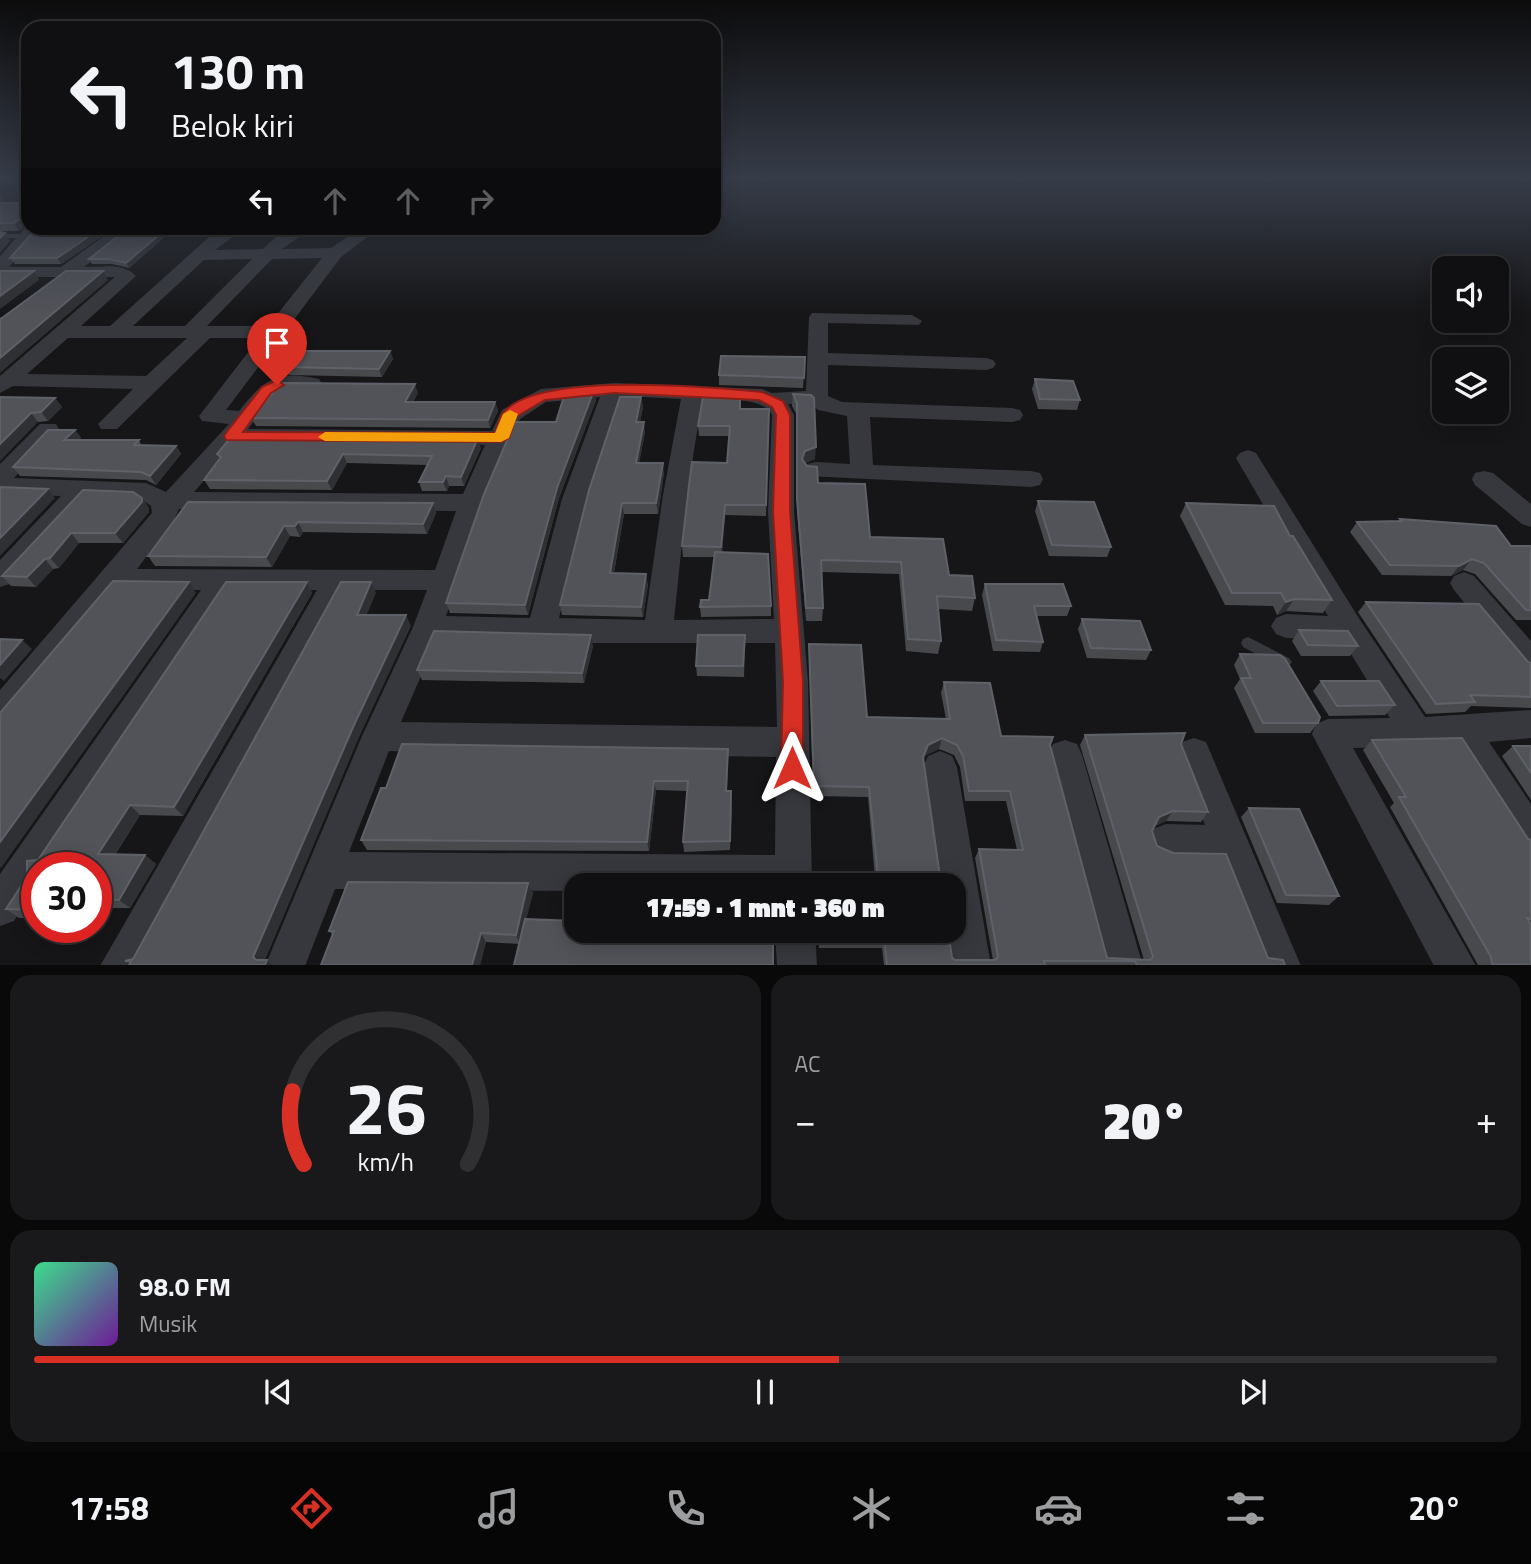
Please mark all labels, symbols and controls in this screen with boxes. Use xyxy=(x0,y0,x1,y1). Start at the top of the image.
text: 130 m xyxy=(171,33,305,108)
icon: left xyxy=(56,49,147,140)
text: Belok kiri xyxy=(171,101,294,149)
icon: left xyxy=(243,182,281,220)
icon: ahead xyxy=(316,182,354,220)
icon: ahead xyxy=(389,182,427,220)
icon: right xyxy=(462,182,500,220)
map controls xyxy=(1432,256,1509,424)
button: sound xyxy=(1432,256,1509,333)
pin xyxy=(247,313,307,385)
icon: arrive xyxy=(258,324,296,362)
button: layers xyxy=(1432,347,1509,424)
position arrow xyxy=(755,731,829,805)
speed limit sign: 30 xyxy=(21,852,112,943)
text: 17:59 · 1 mnt · 360 m xyxy=(646,888,884,927)
text: AC xyxy=(795,1046,820,1081)
text: 26 xyxy=(344,1052,426,1162)
text: 20° xyxy=(1103,1080,1189,1159)
text: − xyxy=(795,1091,816,1149)
text: + xyxy=(1476,1091,1497,1149)
text: km/h xyxy=(357,1142,414,1180)
text: 98.0 FM xyxy=(139,1267,231,1306)
text: Musik xyxy=(139,1306,197,1341)
icon: previous xyxy=(259,1373,297,1411)
icon: pause xyxy=(746,1373,784,1411)
icon: next xyxy=(1234,1373,1272,1411)
text: 17:58 xyxy=(69,1484,149,1532)
icon: directions xyxy=(287,1484,336,1533)
icon: music xyxy=(474,1484,523,1533)
icon: phone xyxy=(661,1484,710,1533)
icon: climate xyxy=(847,1484,896,1533)
icon: car xyxy=(1034,1484,1083,1533)
icon: filters xyxy=(1221,1484,1270,1533)
text: 20° xyxy=(1408,1484,1462,1532)

